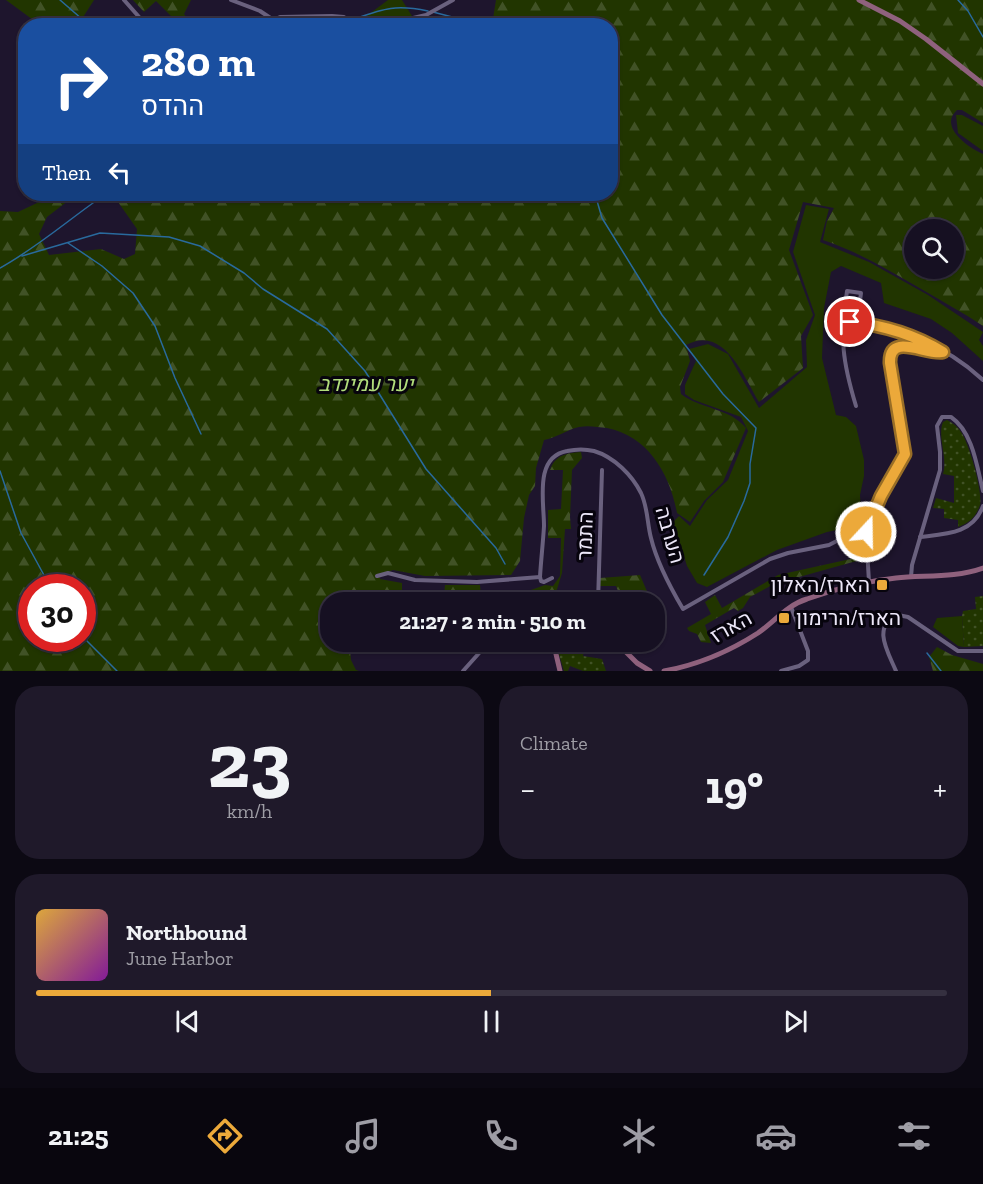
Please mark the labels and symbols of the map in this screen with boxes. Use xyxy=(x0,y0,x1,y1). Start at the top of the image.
pin xyxy=(824,296,875,347)
park label: יער עמינדב xyxy=(319,371,415,396)
position arrow xyxy=(834,500,898,564)
street label: הערבה xyxy=(650,503,691,566)
street label: התמר xyxy=(571,511,598,561)
place label: הארז/האלון xyxy=(770,572,870,597)
speed limit sign: 30 xyxy=(18,574,96,652)
marker: הארז/האלון xyxy=(875,578,889,592)
street label: הארז xyxy=(706,605,756,648)
place label: הארז/הרימון xyxy=(796,605,901,630)
marker: הארז/הרימון xyxy=(777,611,791,625)

